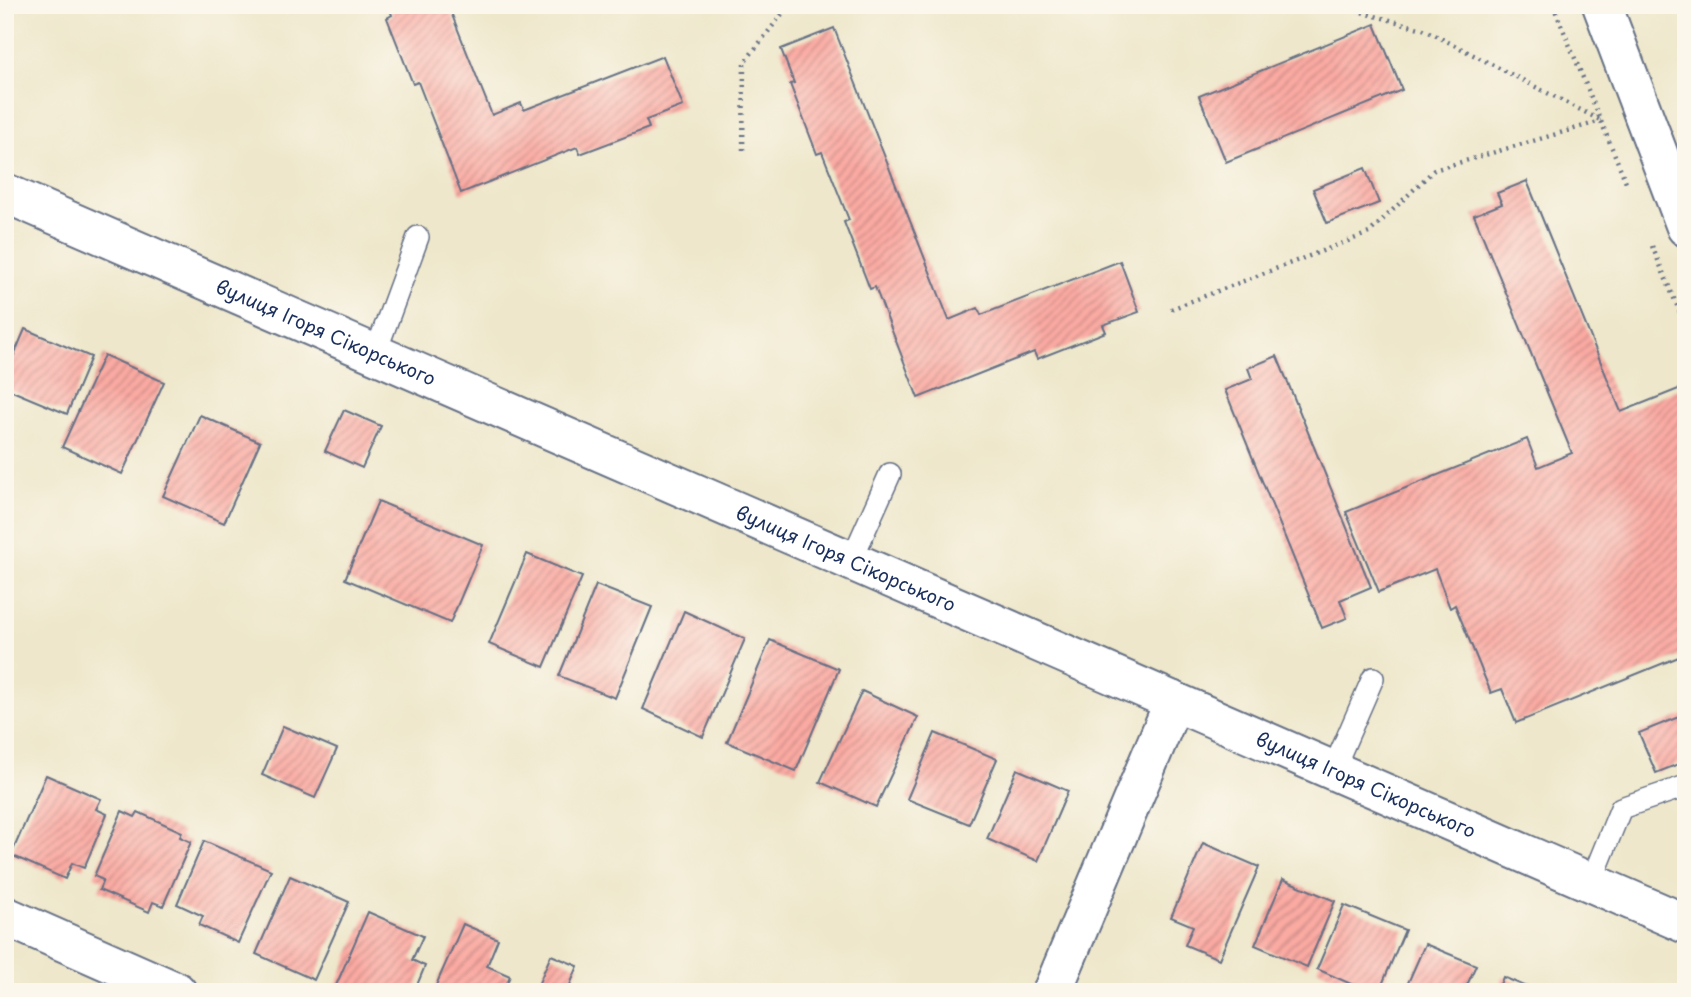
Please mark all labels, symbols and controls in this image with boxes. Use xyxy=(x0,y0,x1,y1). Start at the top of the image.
street label: вулиця Ігоря Сікорського xyxy=(212,272,441,392)
street label: вулиця Ігоря Сікорського xyxy=(732,498,961,618)
street label: вулиця Ігоря Сікорського xyxy=(1252,724,1481,844)

